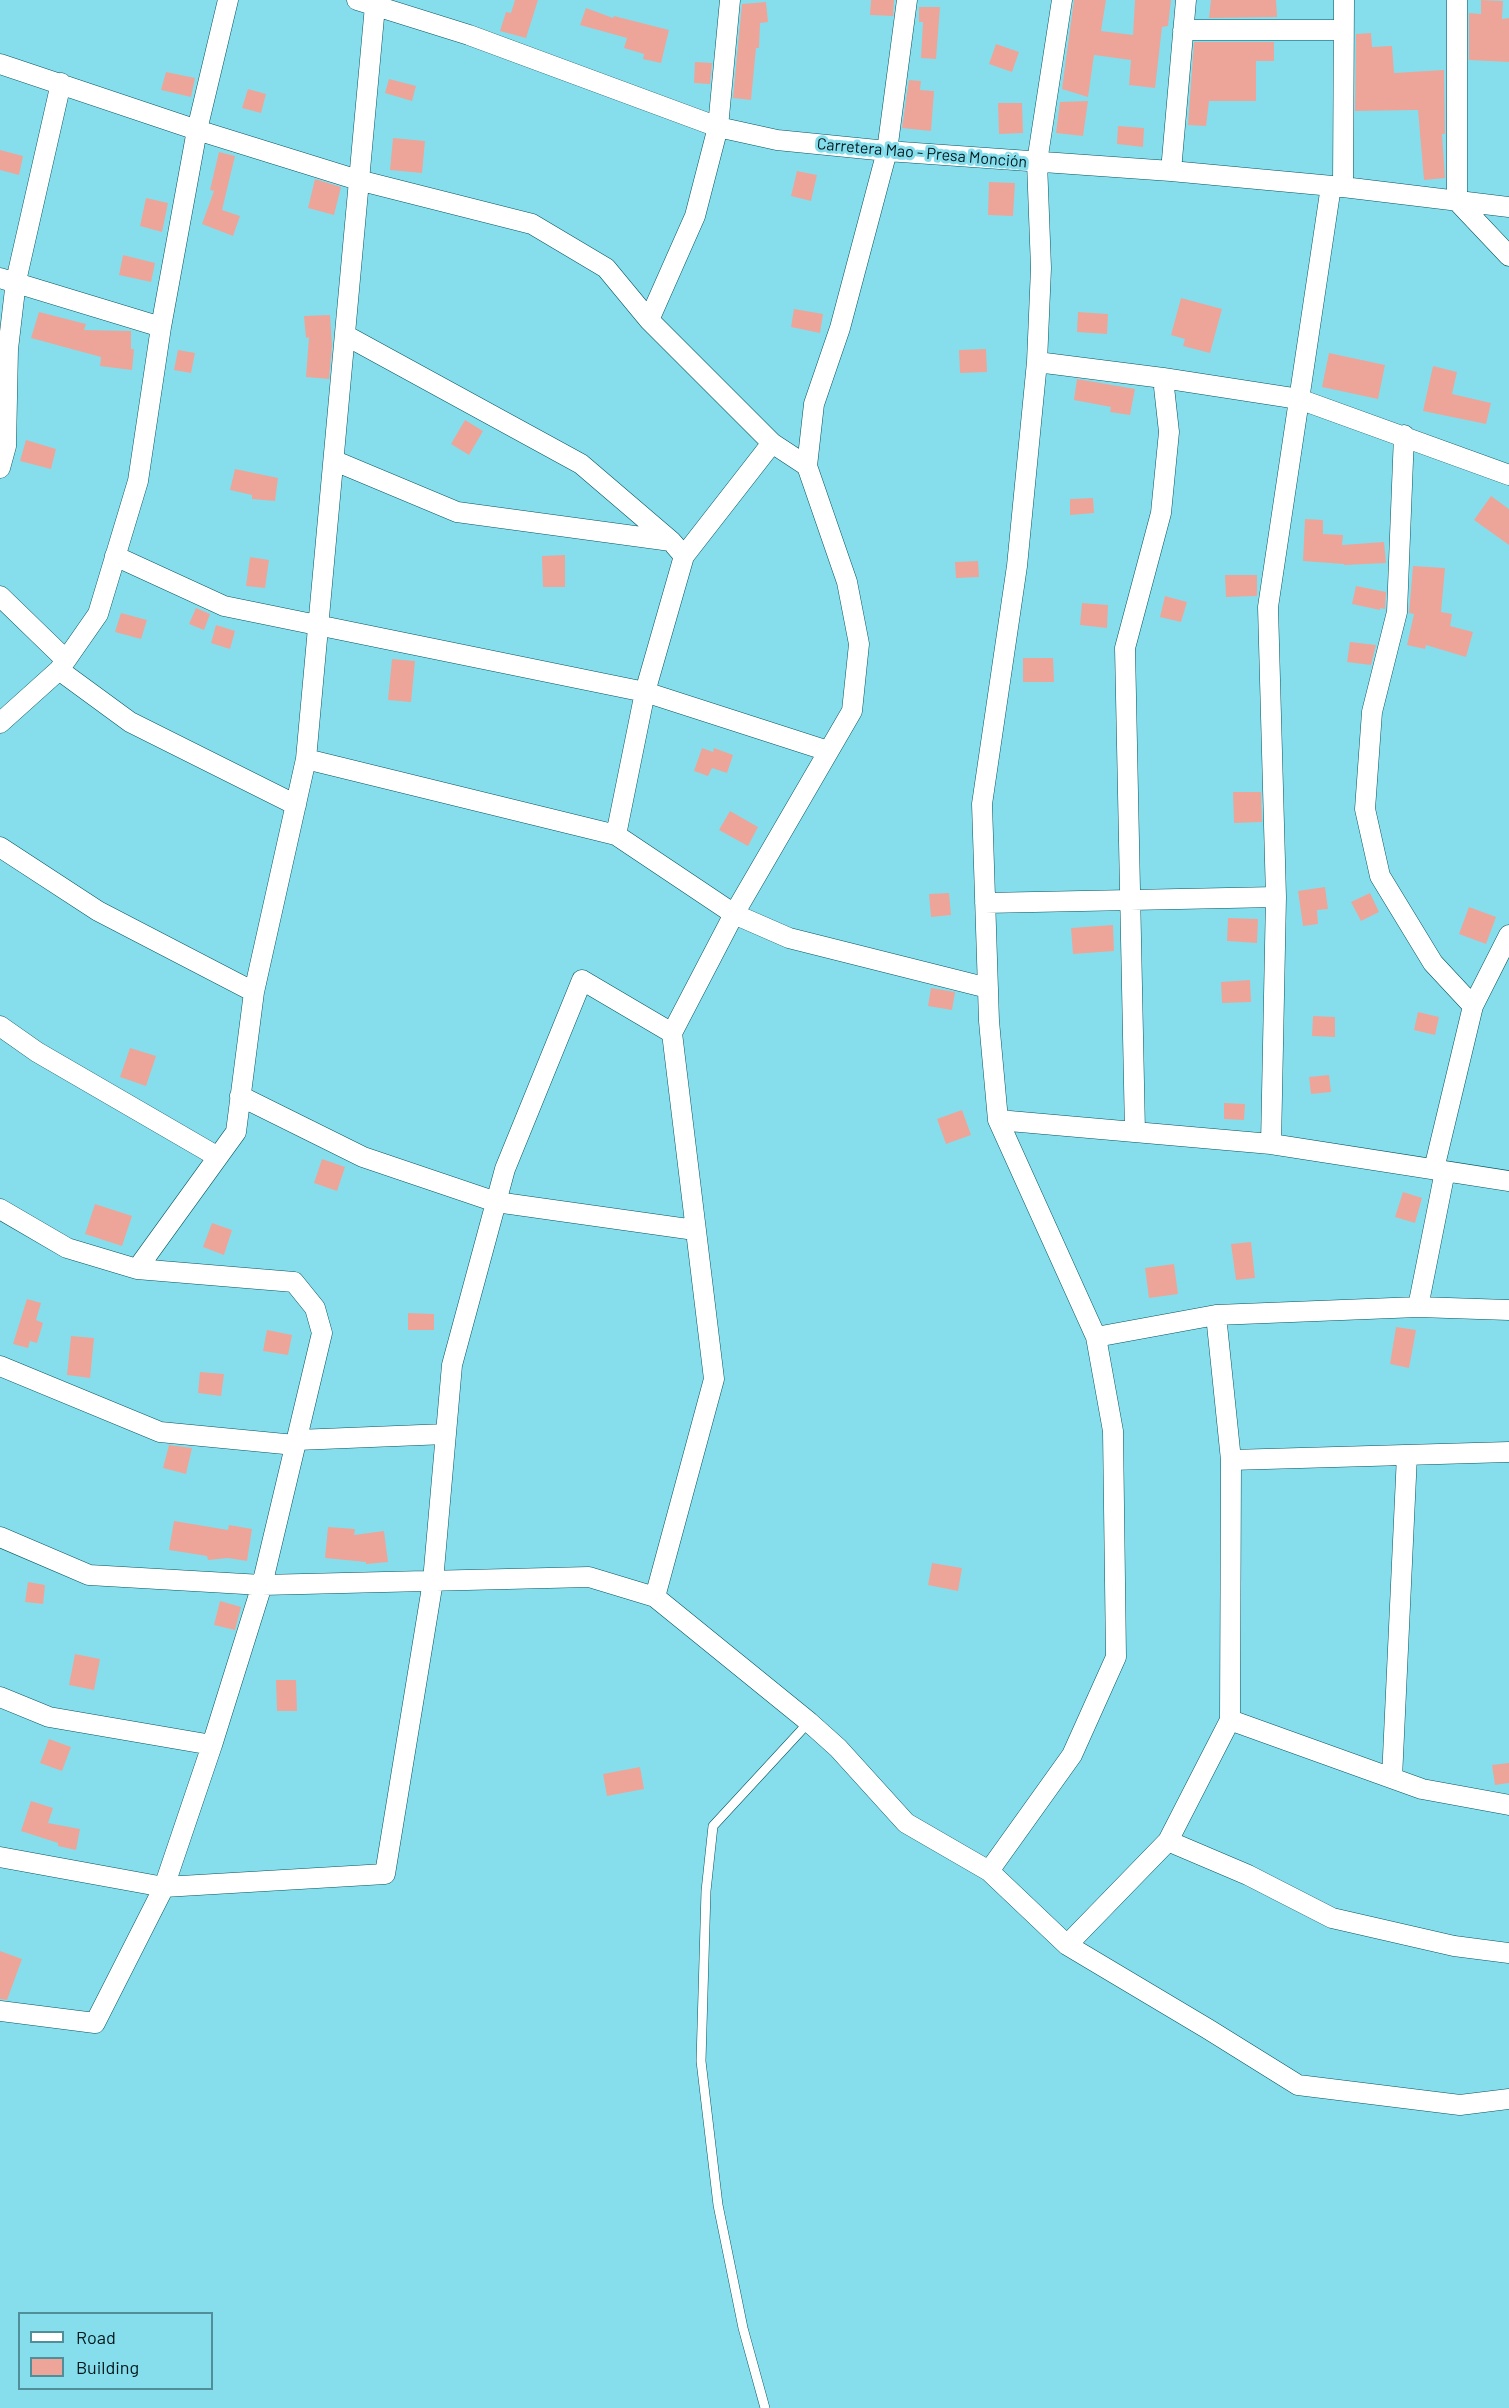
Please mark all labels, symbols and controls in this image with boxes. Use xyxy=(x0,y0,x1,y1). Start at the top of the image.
street label: Carretera Mao - Presa Monción xyxy=(816,134,1028,172)
legend xyxy=(18,2312,213,2390)
text: Road xyxy=(76,2326,116,2348)
text: Building xyxy=(76,2356,139,2378)

